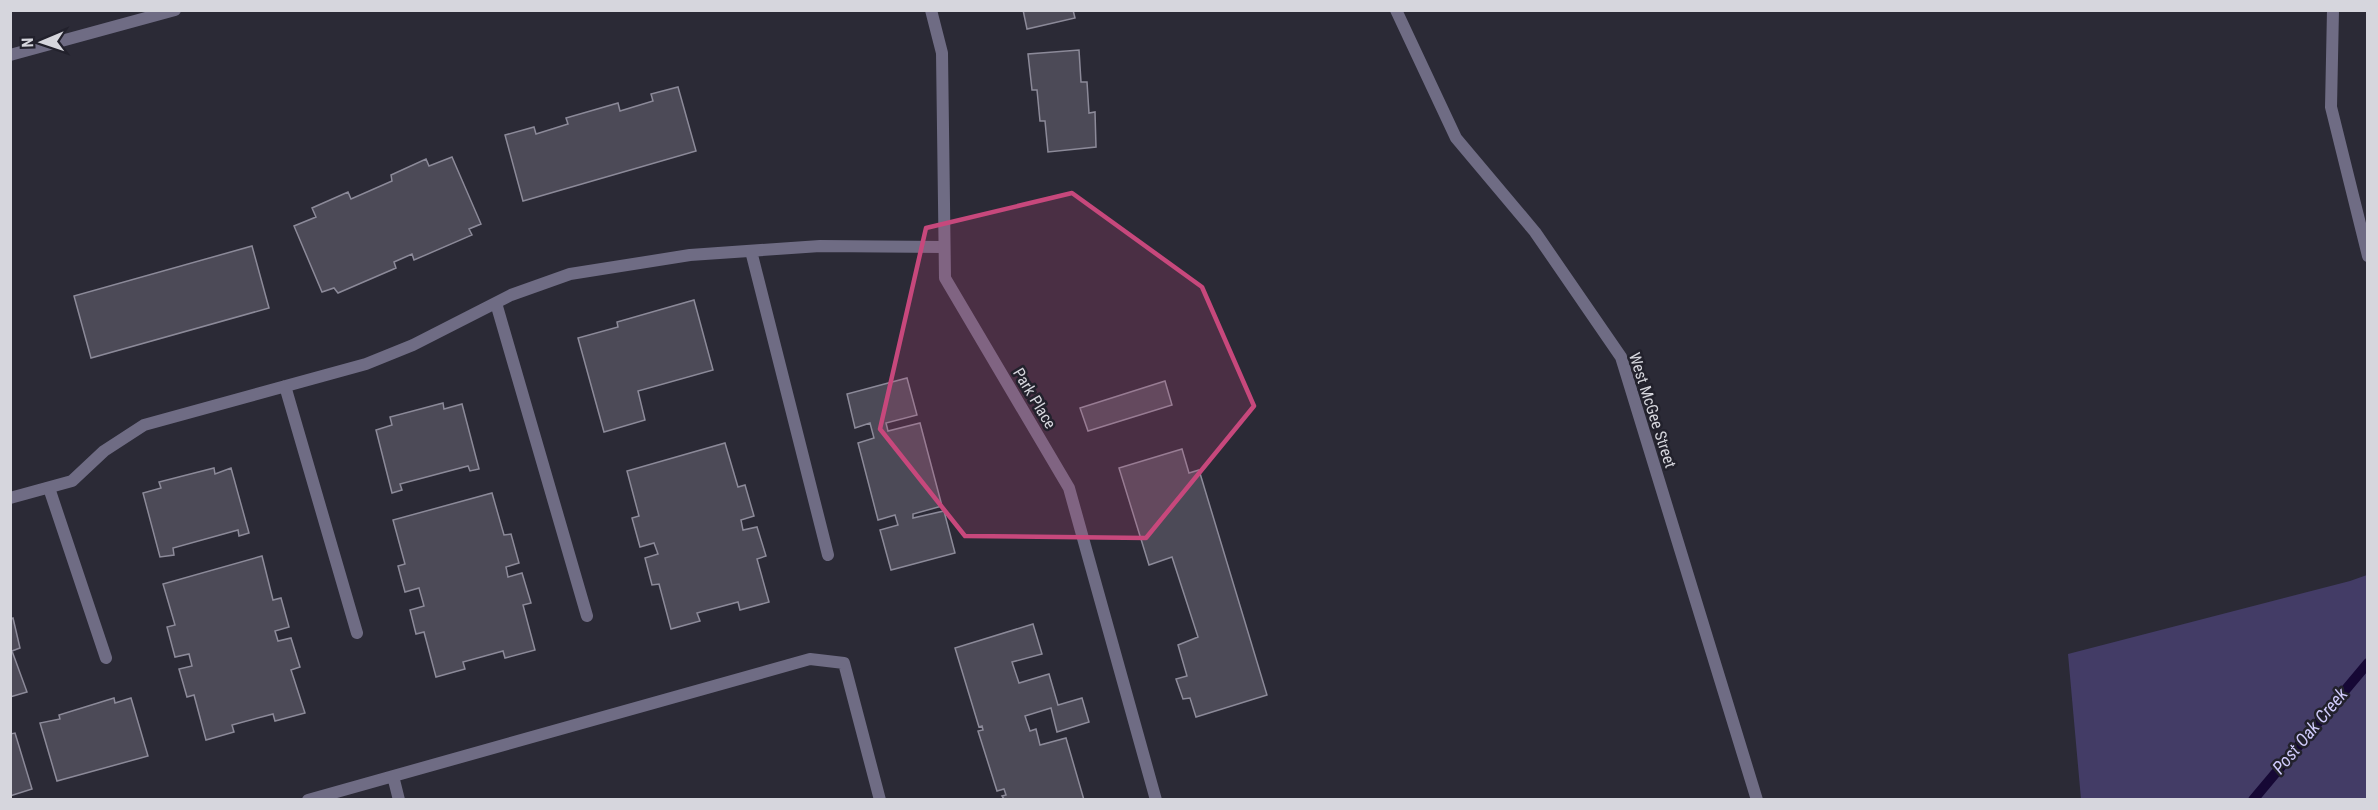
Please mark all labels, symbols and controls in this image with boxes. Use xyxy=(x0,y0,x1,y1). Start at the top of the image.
north arrow xyxy=(12,12,72,72)
text: N xyxy=(18,37,37,48)
street label: West McGee Street xyxy=(1625,350,1680,471)
street label: Park Place xyxy=(1009,365,1060,432)
water label: Post Oak Creek xyxy=(2268,683,2352,778)

